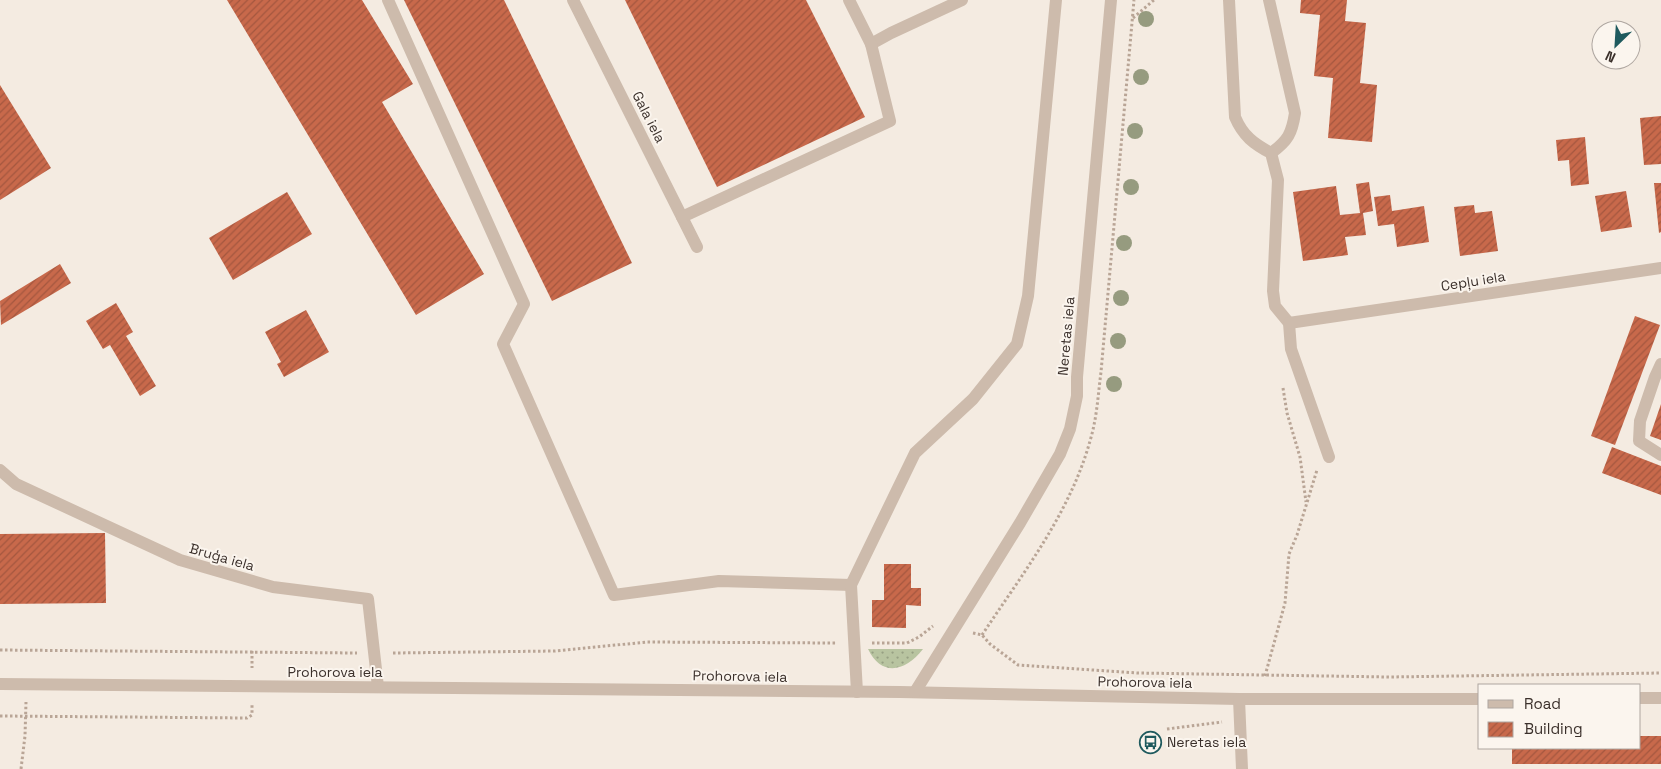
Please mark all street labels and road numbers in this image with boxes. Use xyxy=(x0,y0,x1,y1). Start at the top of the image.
street label: Gala iela xyxy=(628,88,670,146)
street label: Cepļu iela xyxy=(1439,267,1507,295)
street label: Neretas iela xyxy=(1054,296,1078,376)
street label: Bruģa iela xyxy=(187,539,257,575)
street label: Prohorova iela xyxy=(288,663,382,681)
street label: Prohorova iela xyxy=(692,666,788,686)
street label: Prohorova iela xyxy=(1097,672,1193,692)

